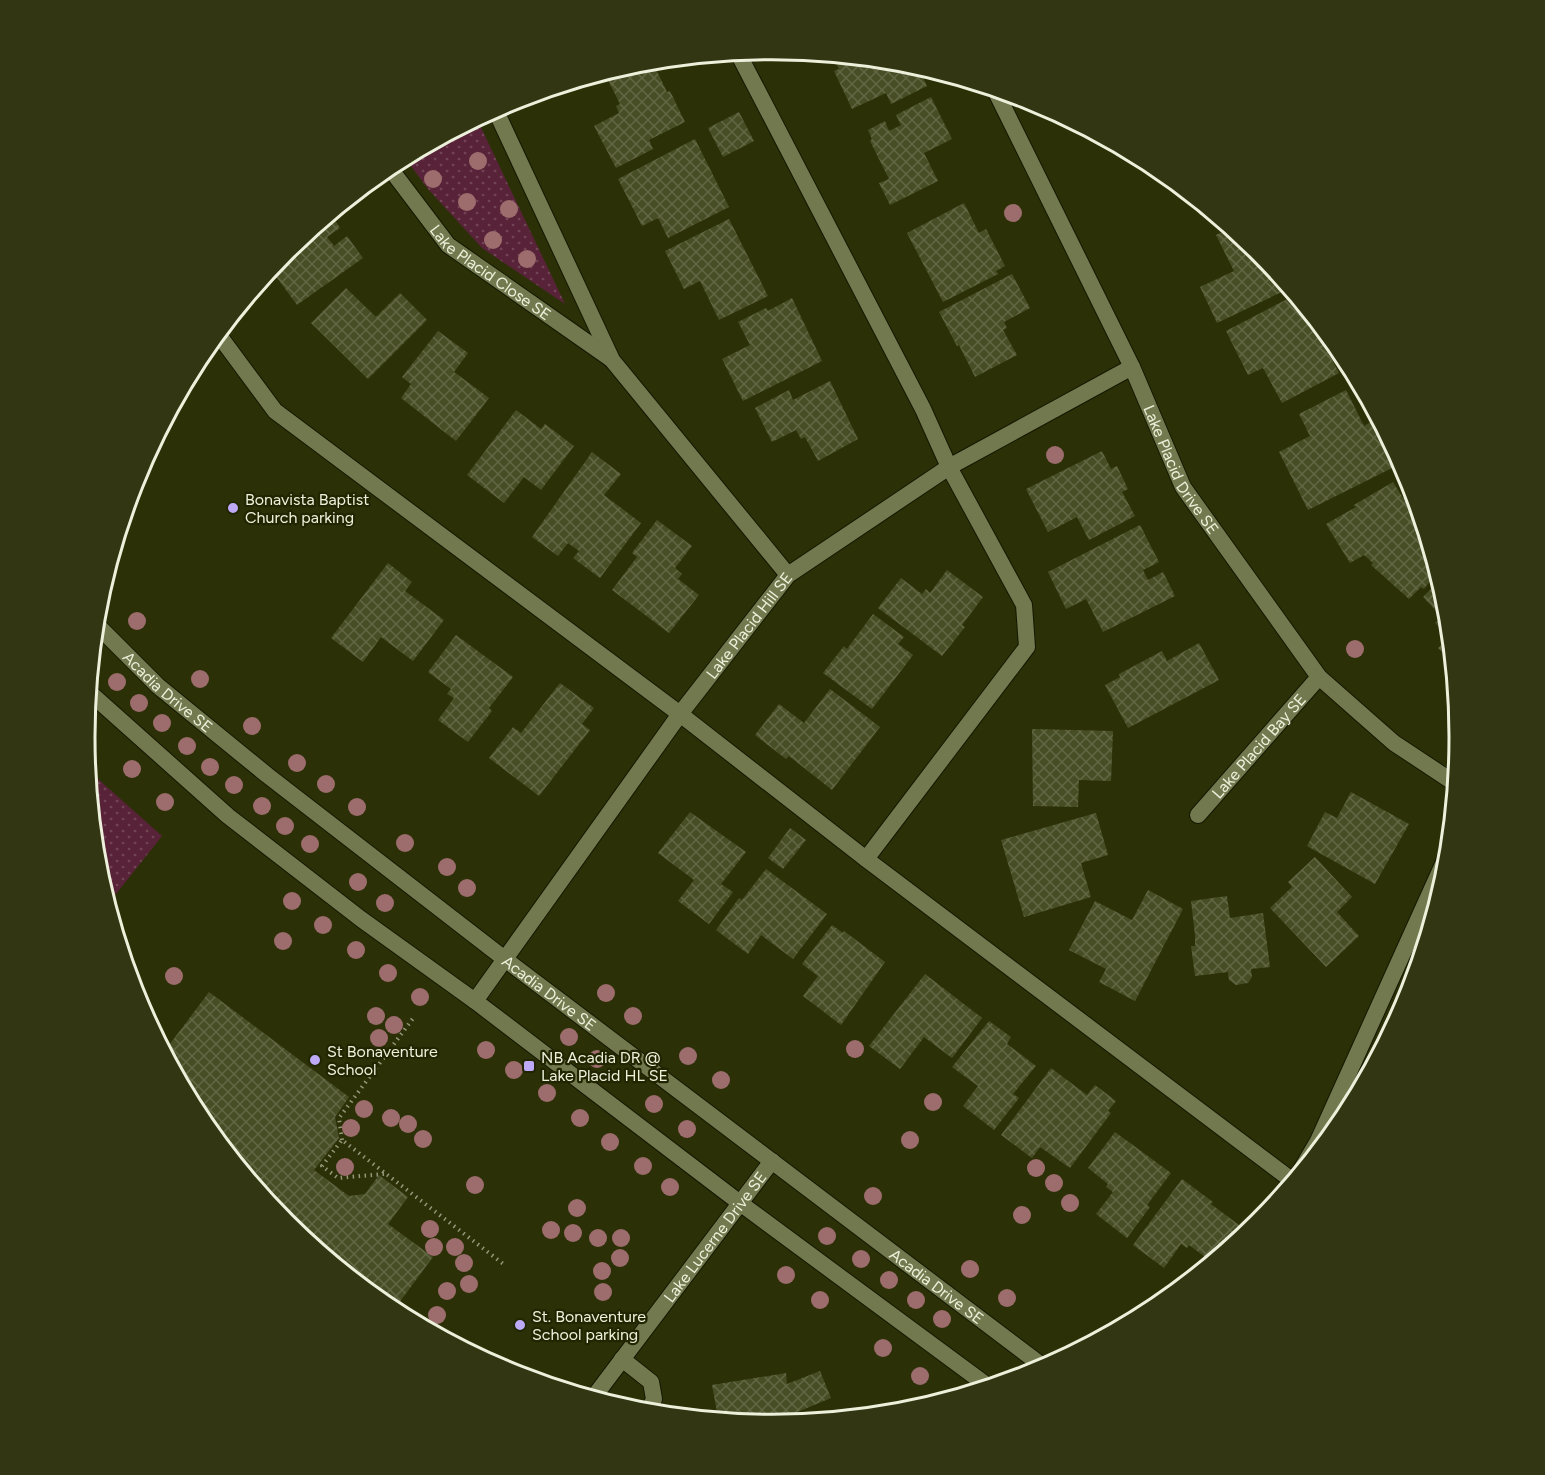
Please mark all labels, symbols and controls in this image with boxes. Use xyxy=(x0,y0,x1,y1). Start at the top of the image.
street label: Lake Placid Close SE xyxy=(426,221,555,324)
street label: Lake Placid Drive SE xyxy=(1139,402,1223,538)
place label: Bonavista Baptist Church parking xyxy=(245,490,369,527)
marker: Bonavista Baptist Church parking xyxy=(226,501,240,515)
street label: Lake Placid Hill SE xyxy=(702,569,797,683)
street label: Acadia Drive SE xyxy=(119,648,216,737)
street label: Lake Placid Bay SE xyxy=(1208,690,1310,802)
street label: Acadia Drive SE xyxy=(498,952,600,1035)
place label: St Bonaventure School xyxy=(327,1042,438,1079)
place label: NB Acadia DR @ Lake Placid HL SE xyxy=(541,1048,668,1085)
marker: St Bonaventure School xyxy=(308,1053,322,1067)
marker: NB Acadia DR @ Lake Placid HL SE xyxy=(522,1059,536,1073)
street label: Lake Lucerne Drive SE xyxy=(660,1168,771,1306)
street label: Acadia Drive SE xyxy=(886,1245,987,1328)
place label: St. Bonaventure School parking xyxy=(532,1307,646,1344)
marker: St. Bonaventure School parking xyxy=(513,1318,527,1332)

